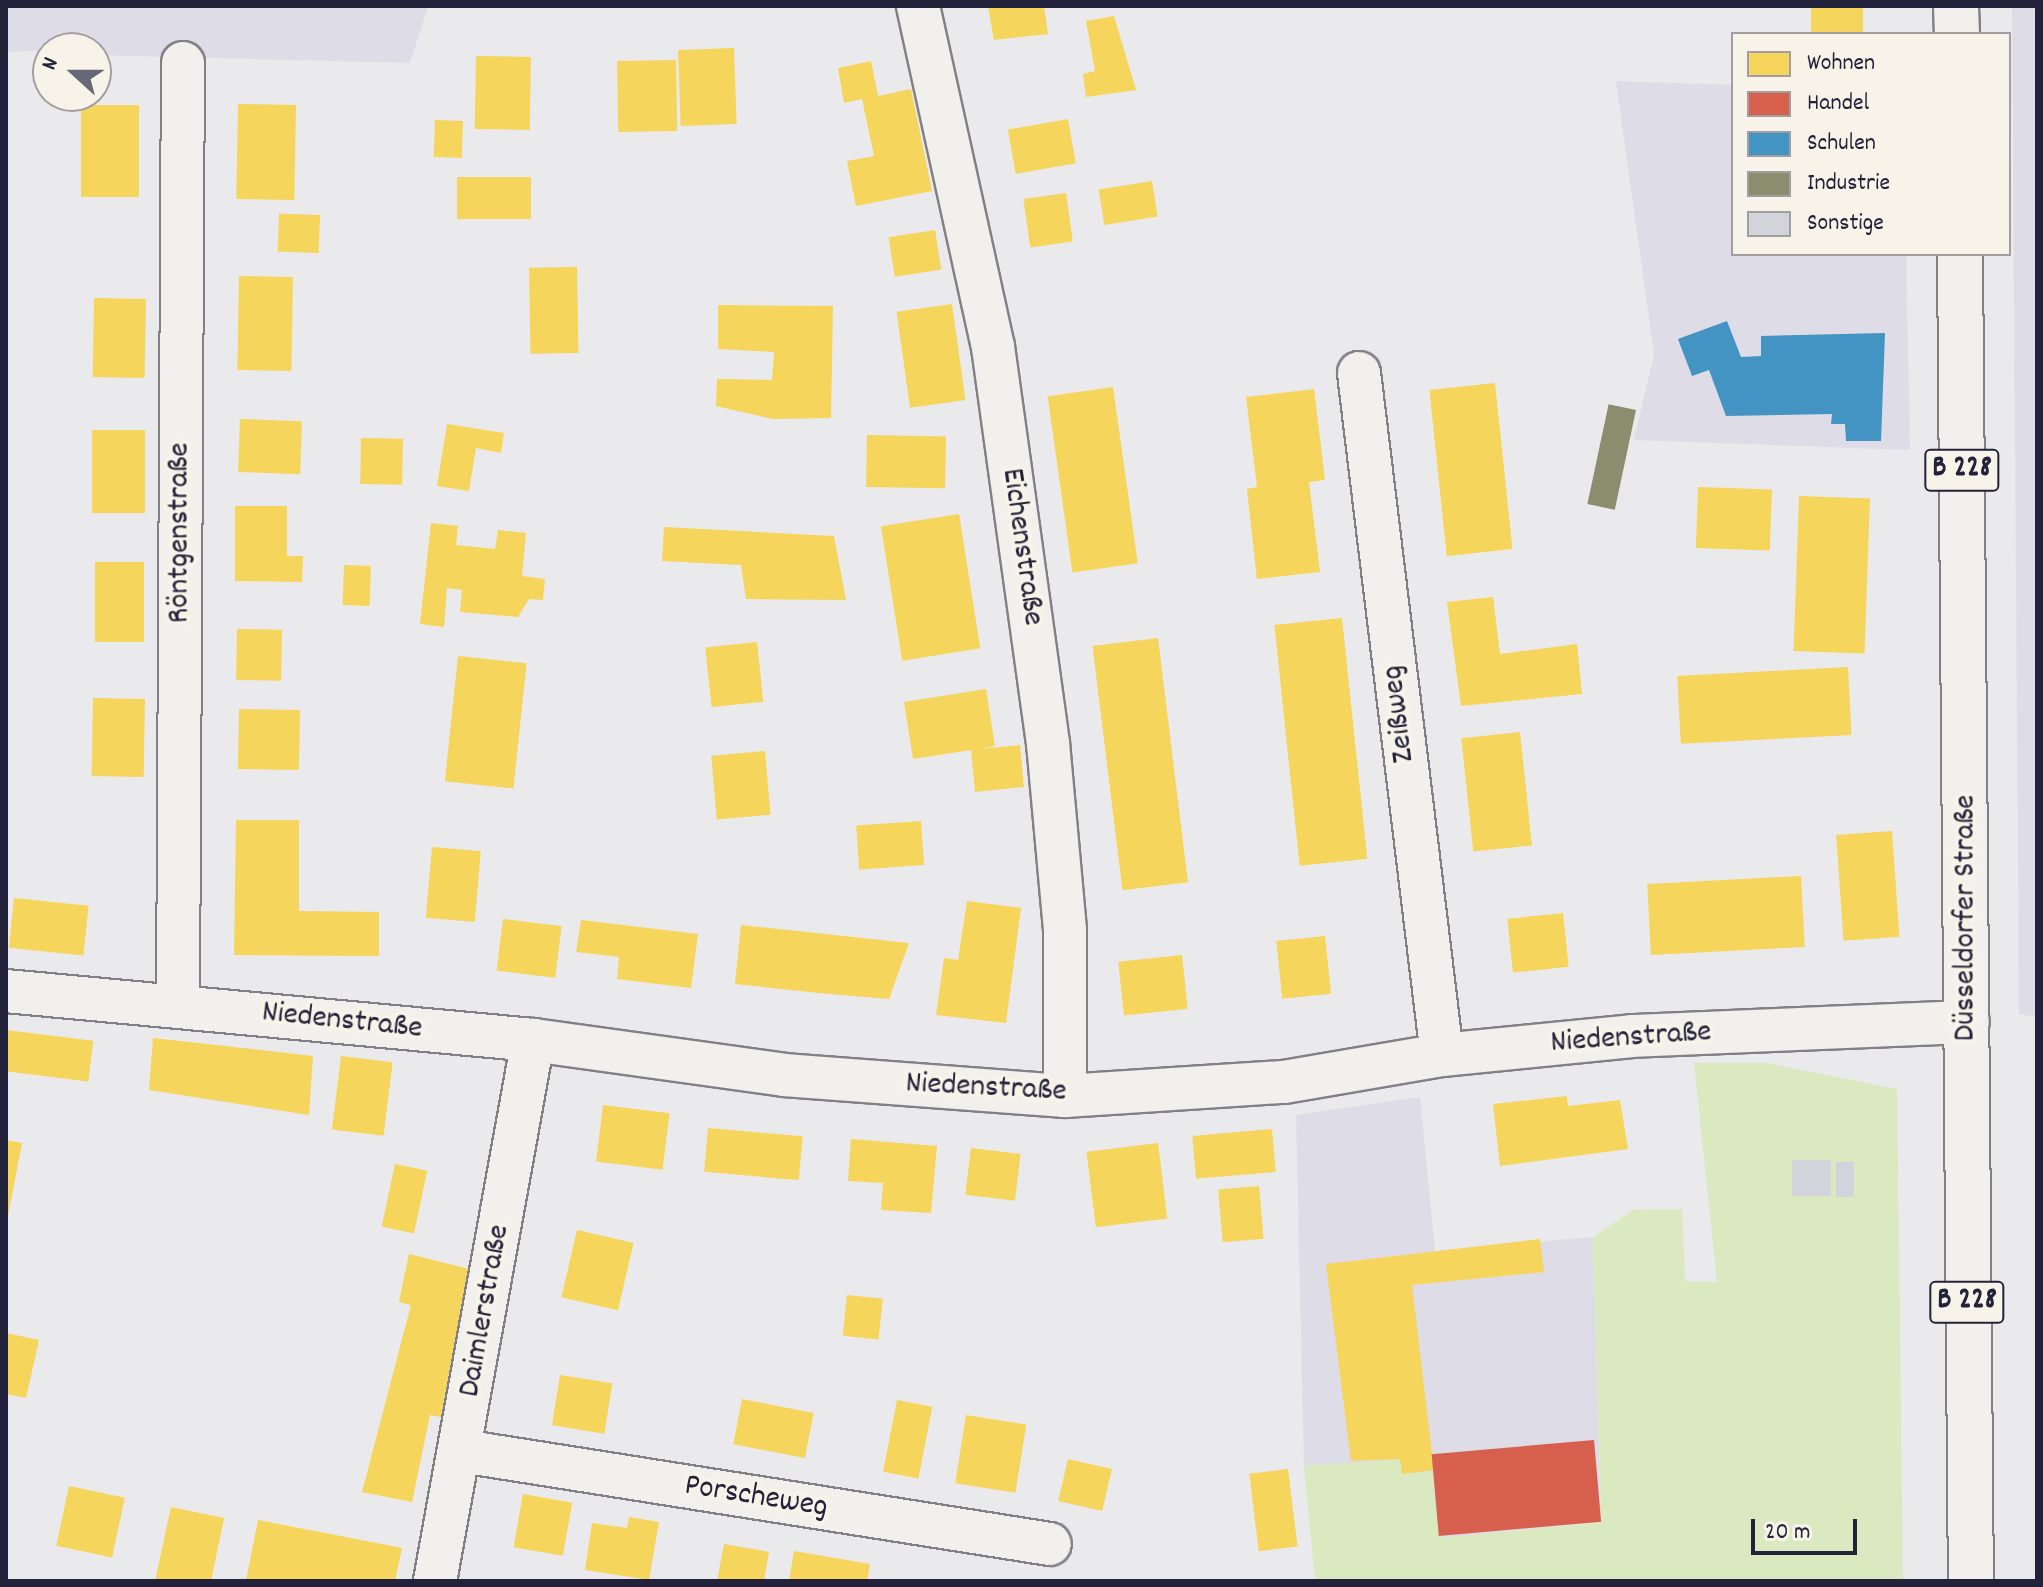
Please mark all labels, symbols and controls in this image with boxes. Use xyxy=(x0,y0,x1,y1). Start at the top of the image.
north arrow xyxy=(32,32,112,112)
legend xyxy=(1731,32,2011,256)
text: Wohnen xyxy=(1807,47,1875,81)
text: N xyxy=(35,53,67,75)
text: Handel xyxy=(1807,87,1869,121)
text: Schulen xyxy=(1807,127,1876,161)
text: Industrie xyxy=(1807,167,1890,201)
text: Sonstige xyxy=(1807,207,1884,241)
street label: Röntgenstraße xyxy=(162,443,200,623)
road number: B 228 xyxy=(1924,444,2000,496)
street label: Eichenstraße xyxy=(991,466,1051,628)
street label: Zeißweg xyxy=(1375,663,1425,765)
street label: Düsseldorfer Straße xyxy=(1948,795,1986,1041)
street label: Niedenstraße xyxy=(260,994,424,1050)
street label: Niedenstraße xyxy=(1549,1014,1713,1064)
street label: Niedenstraße xyxy=(905,1066,1067,1112)
street label: Daimlerstraße xyxy=(452,1222,520,1400)
road number: B 228 xyxy=(1929,1276,2005,1328)
street label: Porscheweg xyxy=(682,1468,830,1528)
scale bar xyxy=(1755,1503,1861,1553)
text: 20 m xyxy=(1765,1516,1811,1550)

